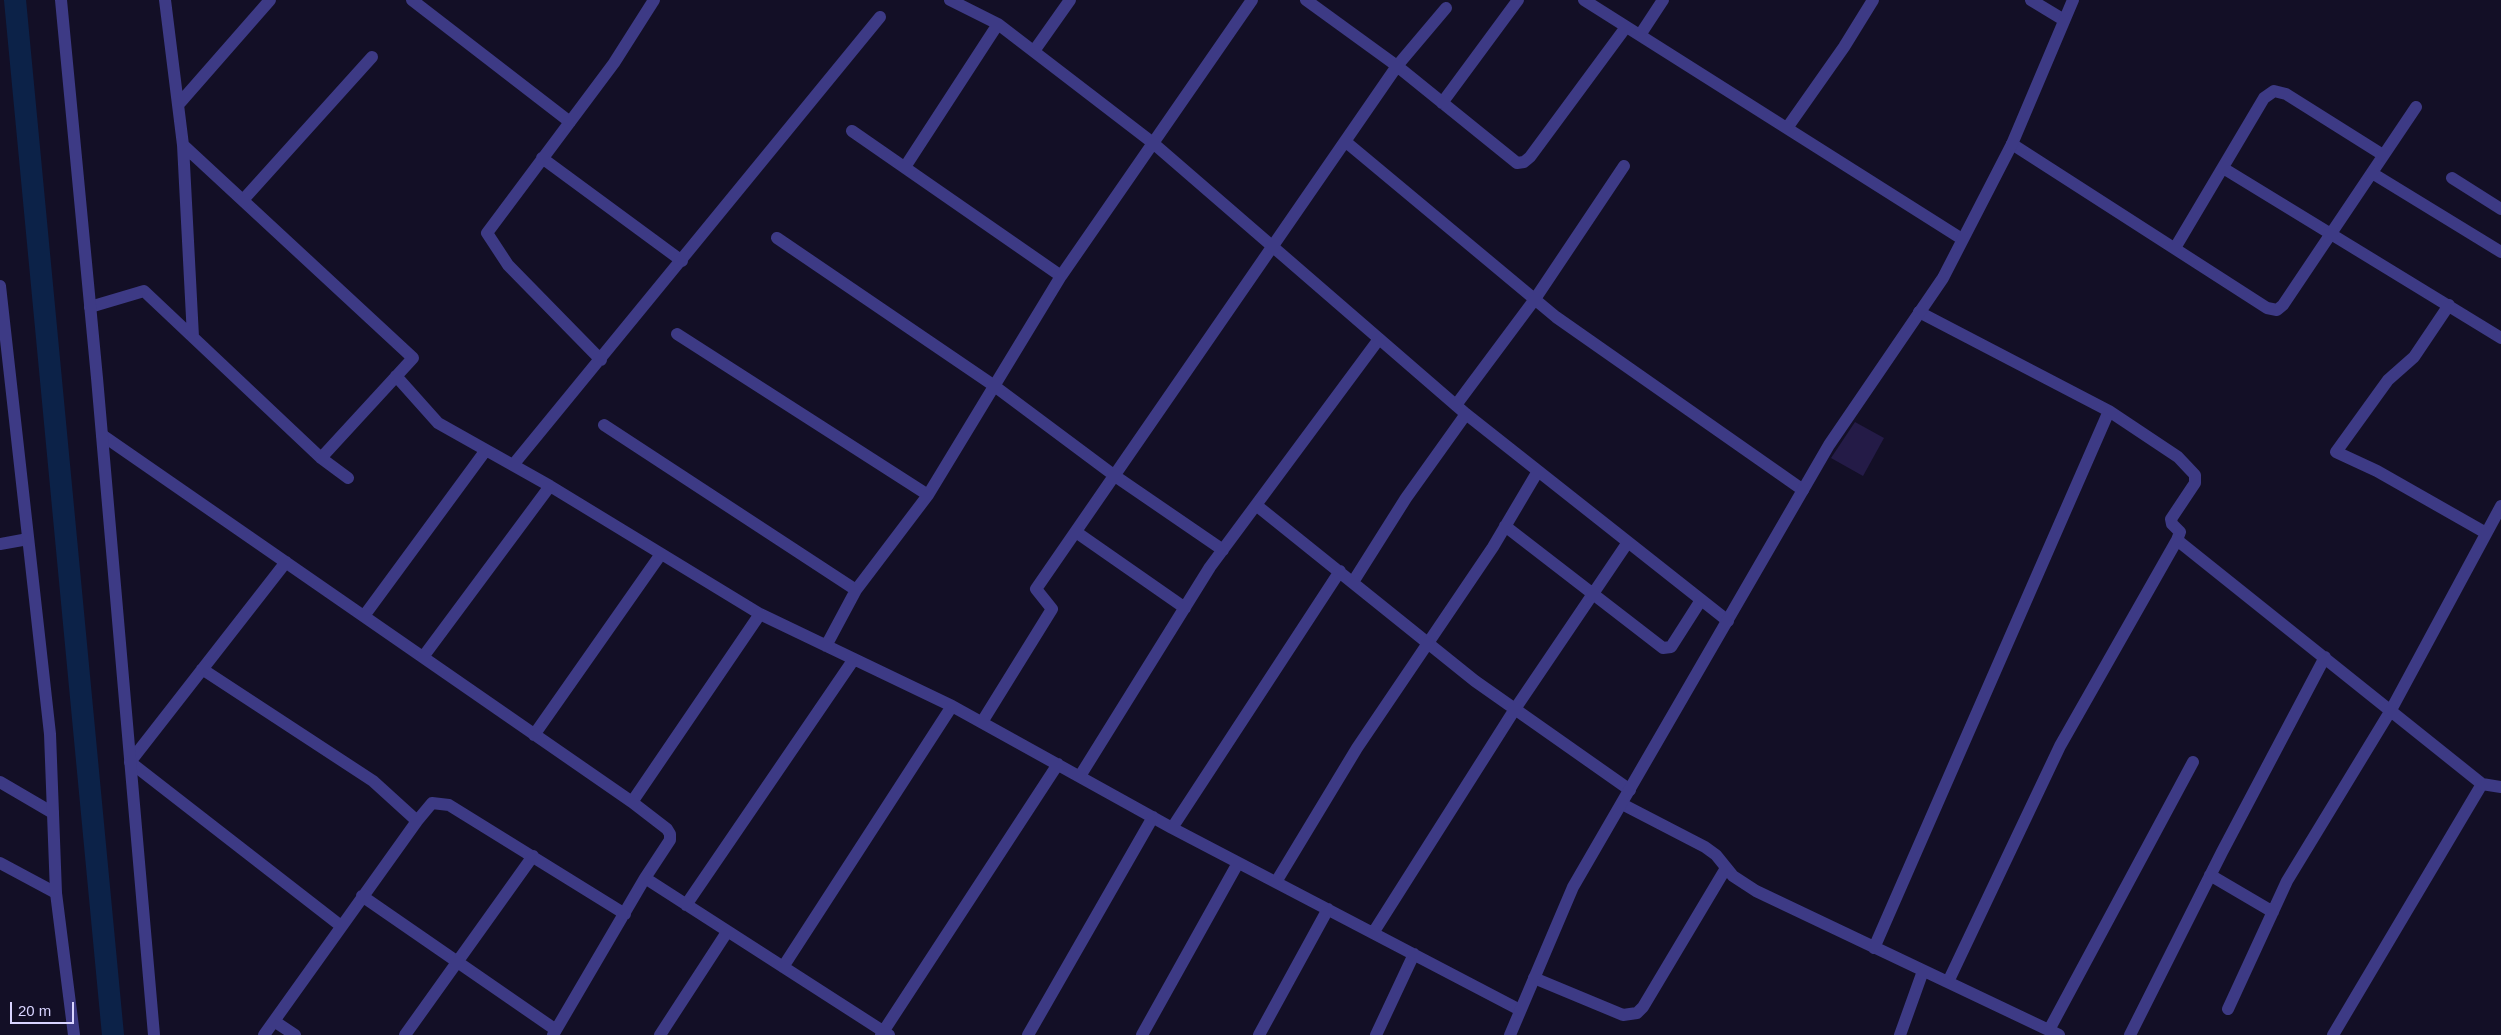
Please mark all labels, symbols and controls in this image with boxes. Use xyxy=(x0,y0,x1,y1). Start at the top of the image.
scale bar xyxy=(12,992,76,1024)
text: 20 m xyxy=(18,1002,51,1019)

